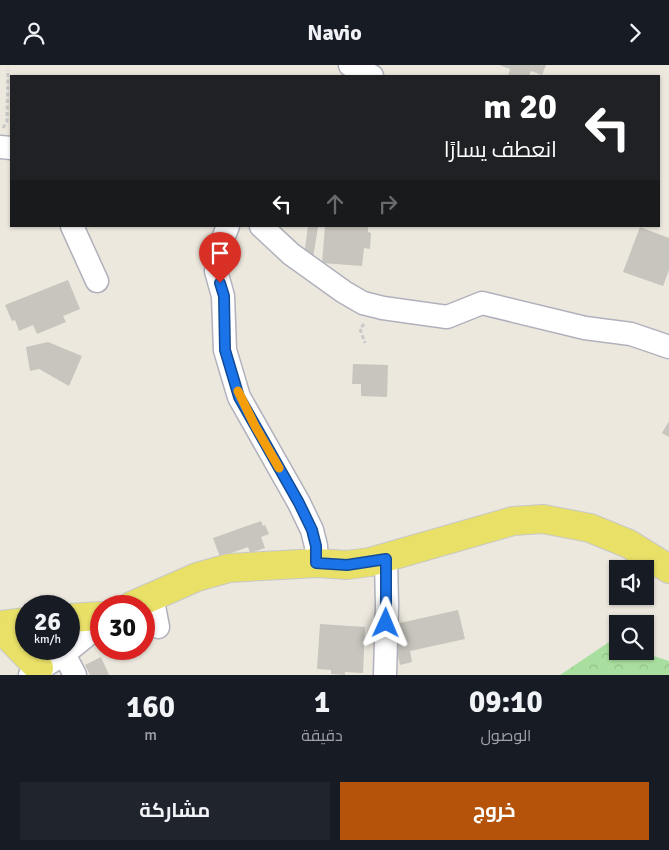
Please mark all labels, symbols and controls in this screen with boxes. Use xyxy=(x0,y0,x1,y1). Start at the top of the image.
icon: person xyxy=(20,19,48,47)
text: Navio xyxy=(307,19,362,46)
icon: forward xyxy=(621,19,649,47)
text: 20 m xyxy=(483,85,557,128)
icon: left xyxy=(575,95,640,160)
text: انعطف يسارًا xyxy=(444,136,557,163)
icon: left xyxy=(268,190,296,218)
icon: ahead xyxy=(321,190,349,218)
icon: right xyxy=(374,190,402,218)
pin xyxy=(199,232,241,283)
icon: arrive xyxy=(206,239,234,267)
map controls xyxy=(609,560,654,660)
button: sound xyxy=(609,560,654,605)
speed limit sign: 30 xyxy=(90,595,155,660)
position arrow xyxy=(359,596,411,648)
text: 26 xyxy=(34,606,61,637)
button: search xyxy=(609,615,654,660)
text: km/h xyxy=(34,632,61,647)
text: 1 xyxy=(314,684,330,721)
text: 09:10 xyxy=(469,684,543,721)
text: 160 xyxy=(126,689,175,726)
text: m xyxy=(144,725,157,745)
text: دقيقة xyxy=(301,726,343,746)
text: الوصول xyxy=(480,726,531,746)
button: مشاركة xyxy=(20,782,330,840)
button: خروج xyxy=(340,782,649,840)

